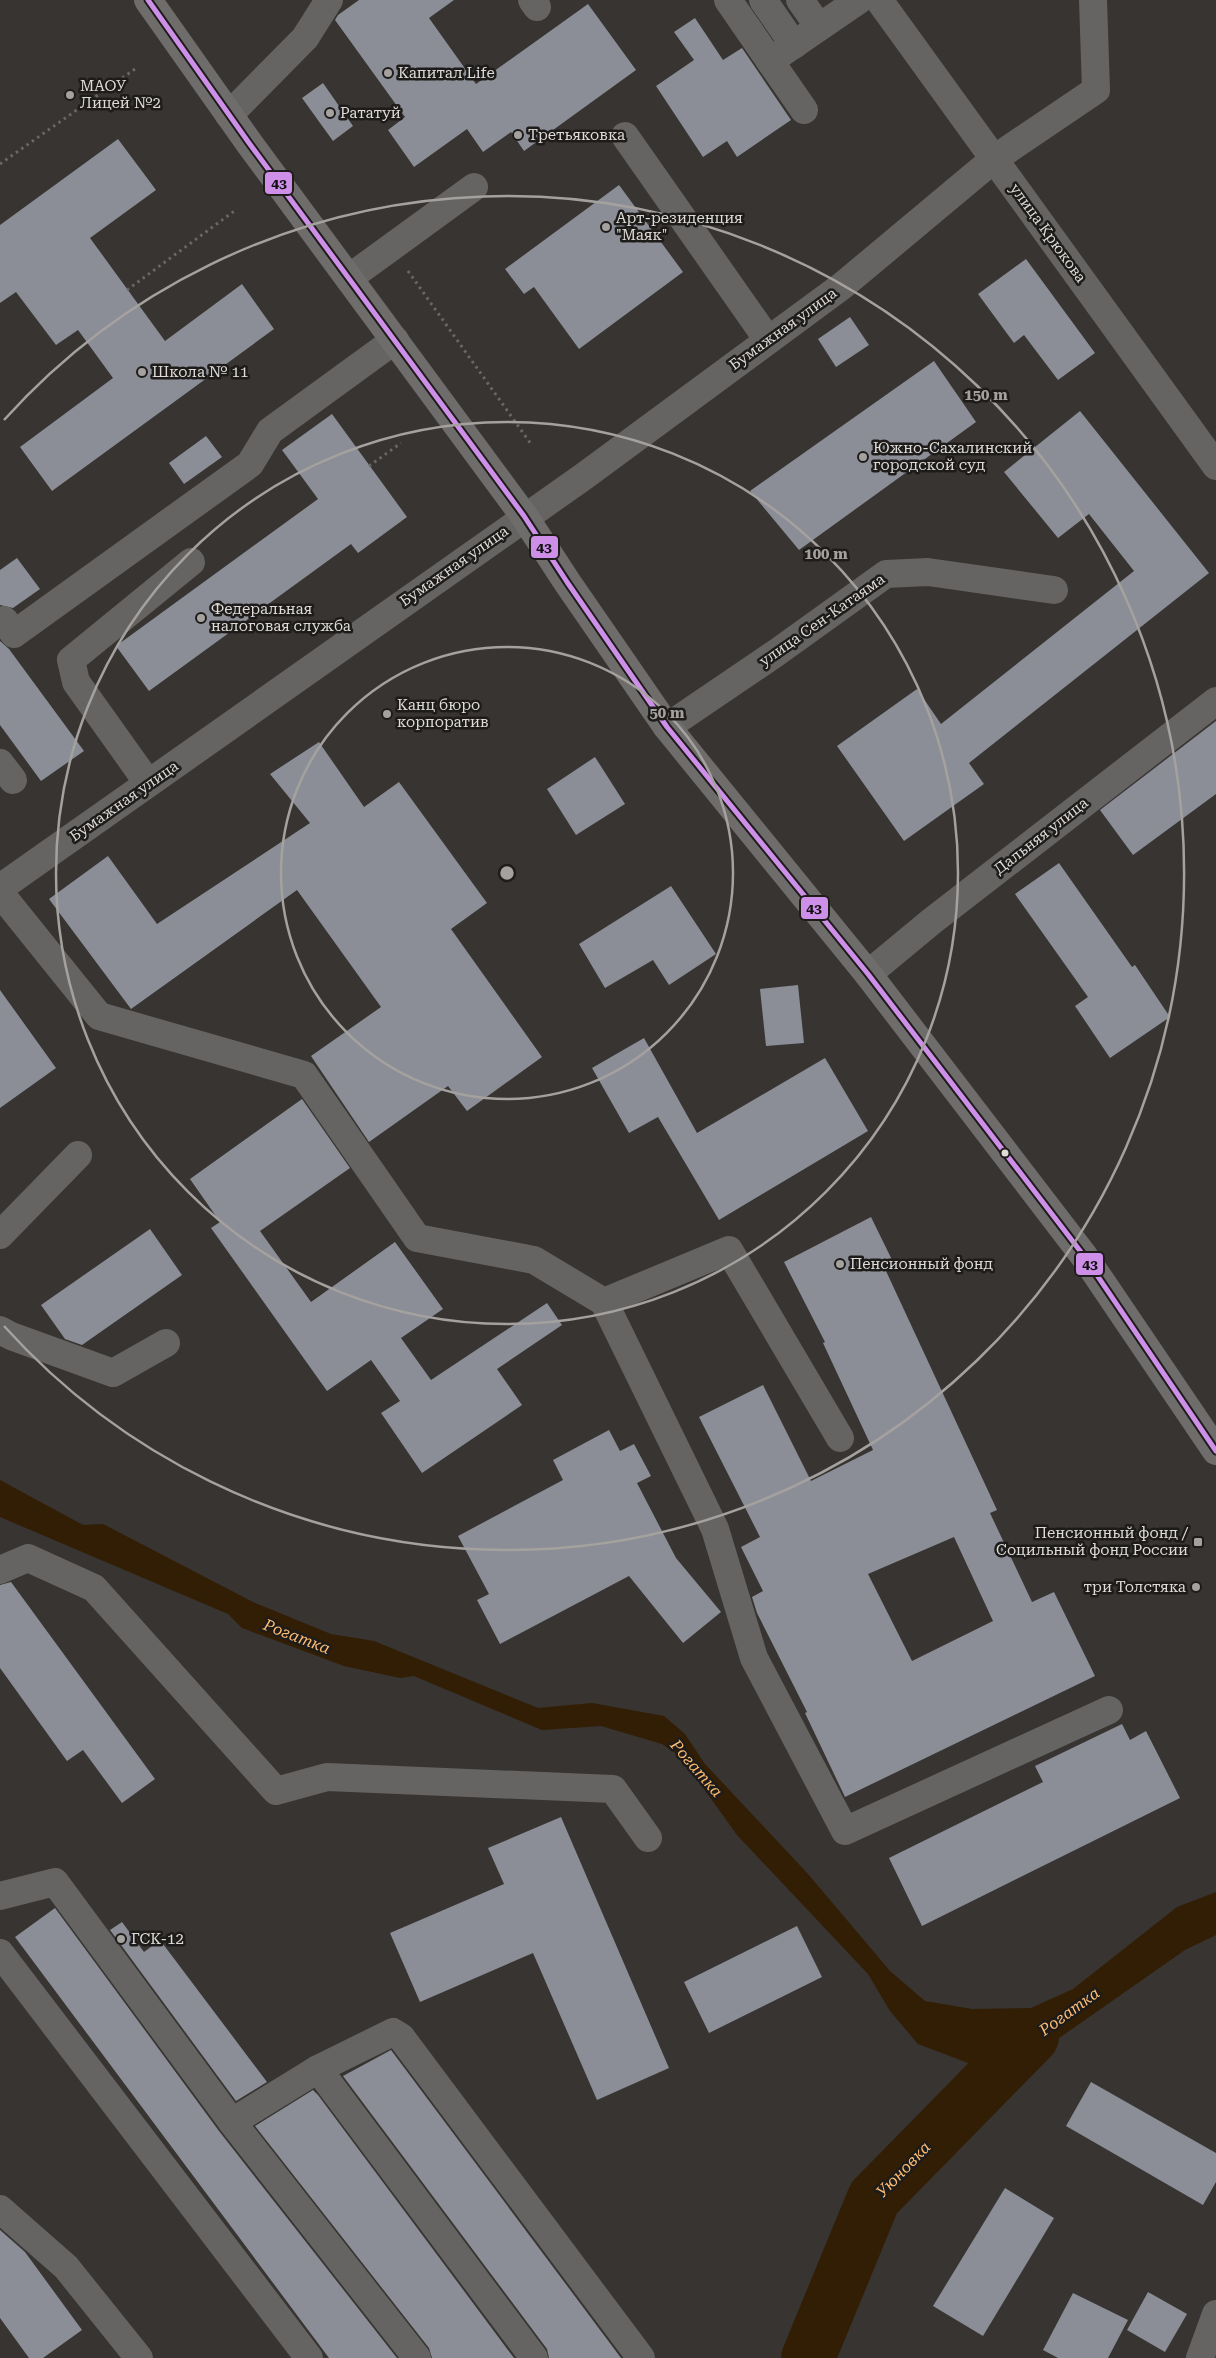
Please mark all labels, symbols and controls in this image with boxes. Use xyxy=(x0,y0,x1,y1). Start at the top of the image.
place label: Капитал Life xyxy=(398,64,495,82)
marker: Капитал Life xyxy=(382,67,394,79)
place label: МАОУ Лицей №2 xyxy=(80,77,161,112)
marker: МАОУ Лицей №2 xyxy=(64,89,76,101)
place label: Рататуй xyxy=(340,104,401,122)
marker: Рататуй xyxy=(324,107,336,119)
place label: Третьяковка xyxy=(528,126,625,144)
marker: Третьяковка xyxy=(512,129,524,141)
line badge: 43 xyxy=(264,171,293,195)
text: 43 xyxy=(271,175,287,191)
street label: улица Крюкова xyxy=(1006,180,1090,286)
place label: Арт-резиденция "Маяк" xyxy=(616,209,743,244)
marker: Арт-резиденция "Маяк" xyxy=(600,221,612,233)
street label: Бумажная улица xyxy=(726,284,840,374)
place label: Школа № 11 xyxy=(152,363,248,381)
marker: Школа № 11 xyxy=(136,366,148,378)
text: 150 m xyxy=(964,386,1008,404)
place label: Южно-Сахалинский городской суд xyxy=(873,439,1032,474)
marker: Южно-Сахалинский городской суд xyxy=(857,451,869,463)
street label: Бумажная улица xyxy=(396,522,512,610)
line badge: 43 xyxy=(530,535,559,559)
text: 43 xyxy=(536,539,552,555)
text: 100 m xyxy=(804,545,848,563)
street label: улица Сен-Катаяма xyxy=(756,570,888,670)
place label: Федеральная налоговая служба xyxy=(211,600,351,635)
marker: Федеральная налоговая служба xyxy=(195,612,207,624)
place label: Канц бюро корпоратив xyxy=(397,696,489,731)
text: 50 m xyxy=(649,704,685,722)
marker: Канц бюро корпоратив xyxy=(381,708,393,720)
street label: Бумажная улица xyxy=(66,757,182,845)
street label: Дальняя улица xyxy=(990,794,1092,878)
centre of rings xyxy=(498,864,516,882)
line badge: 43 xyxy=(800,896,829,920)
text: 43 xyxy=(806,900,822,916)
unlabelled marker xyxy=(1000,1148,1010,1158)
line badge: 43 xyxy=(1075,1252,1104,1276)
place label: Пенсионный фонд xyxy=(850,1255,994,1273)
text: 43 xyxy=(1082,1256,1098,1272)
marker: Пенсионный фонд xyxy=(834,1258,846,1270)
place label: Пенсионный фонд / Социльный фонд России xyxy=(996,1524,1189,1559)
marker: Пенсионный фонд / Социльный фонд России xyxy=(1192,1536,1204,1548)
place label: три Толстяка xyxy=(1084,1578,1186,1596)
marker: три Толстяка xyxy=(1190,1581,1202,1593)
water label: Рогатка xyxy=(260,1615,333,1658)
water label: Рогатка xyxy=(666,1735,727,1801)
place label: ГСК-12 xyxy=(131,1930,184,1948)
marker: ГСК-12 xyxy=(115,1933,127,1945)
water label: Рогатка xyxy=(1035,1983,1103,2040)
water label: Уюновка xyxy=(872,2137,935,2201)

